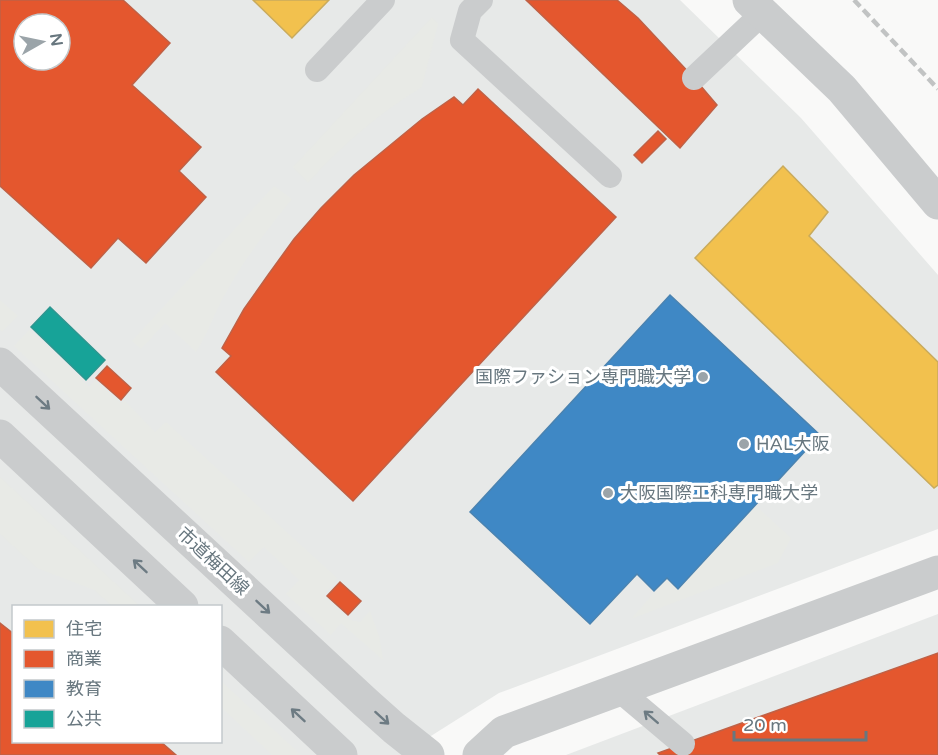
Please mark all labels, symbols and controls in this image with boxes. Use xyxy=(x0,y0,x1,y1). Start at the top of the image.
north arrow xyxy=(12,12,72,72)
text: N xyxy=(45,32,67,48)
place label: 国際ファション専門職大学 xyxy=(475,366,691,388)
marker: 国際ファション専門職大学 xyxy=(696,370,710,384)
one-way arrow xyxy=(35,396,50,410)
place label: HAL大阪 xyxy=(756,433,829,455)
marker: HAL大阪 xyxy=(737,437,751,451)
place label: 大阪国際工科専門職大学 xyxy=(620,482,818,504)
marker: 大阪国際工科専門職大学 xyxy=(601,486,615,500)
street label: 市道梅田線 xyxy=(173,522,253,600)
one-way arrow xyxy=(132,559,147,574)
one-way arrow xyxy=(255,600,270,614)
legend xyxy=(12,605,222,743)
text: 住宅 xyxy=(66,618,102,640)
text: 商業 xyxy=(66,648,102,670)
text: 教育 xyxy=(66,678,102,700)
scale bar xyxy=(734,704,866,742)
text: 公共 xyxy=(66,708,102,730)
one-way arrow xyxy=(291,708,306,722)
one-way arrow xyxy=(644,710,659,724)
one-way arrow xyxy=(374,711,389,725)
text: 20 m xyxy=(743,714,787,736)

